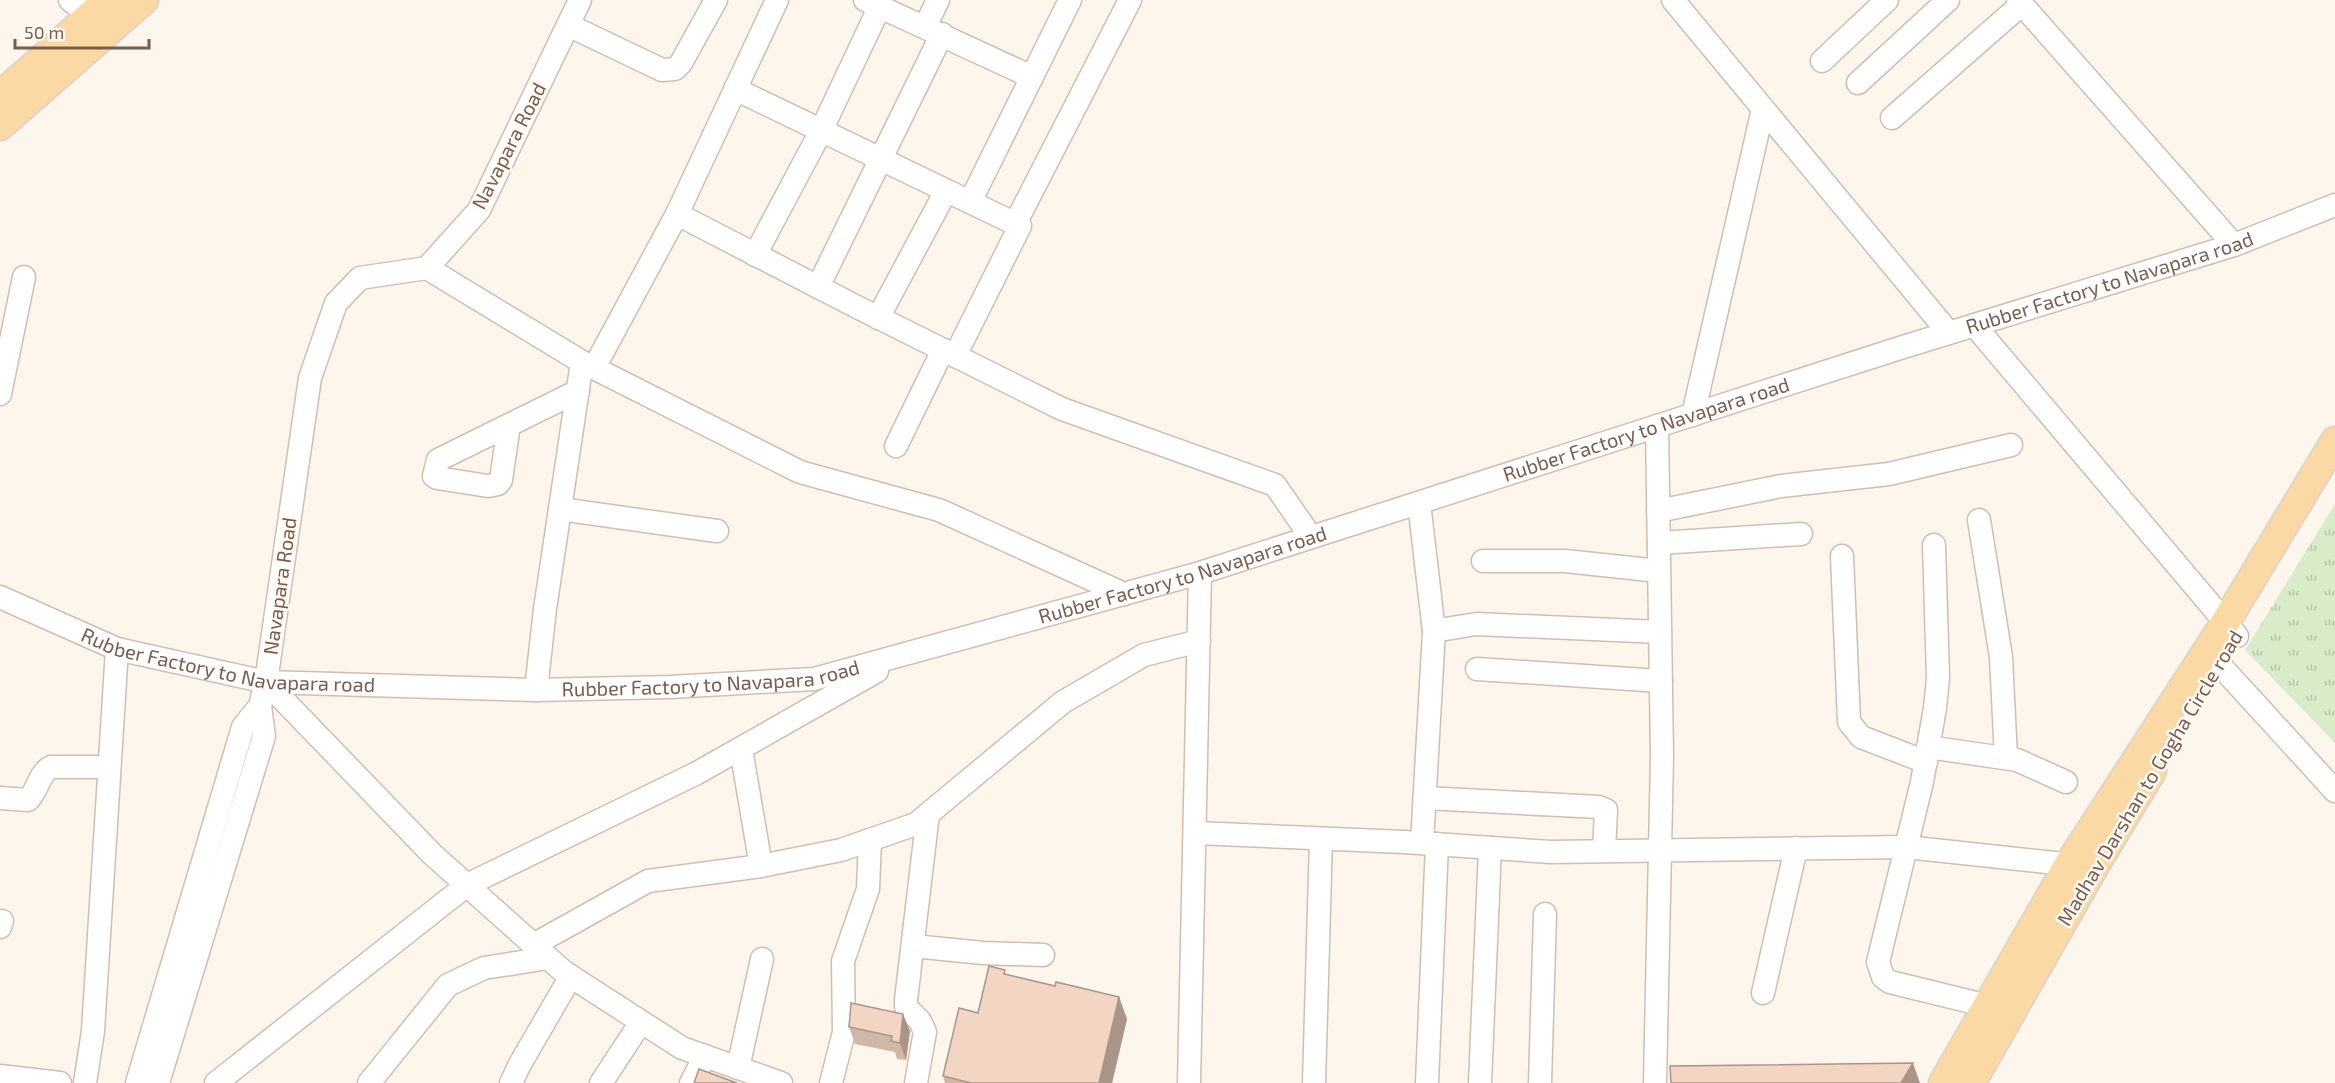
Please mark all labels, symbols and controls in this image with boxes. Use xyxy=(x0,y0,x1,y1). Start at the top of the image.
scale bar xyxy=(15,12,148,50)
text: 50 m xyxy=(24,21,64,43)
street label: Navapara Road xyxy=(466,78,550,213)
street label: Rubber Factory to Navapara road xyxy=(1963,226,2256,338)
street label: Rubber Factory to Navapara road xyxy=(1500,371,1792,486)
street label: Navapara Road xyxy=(257,516,301,656)
street label: Rubber Factory to Navapara road xyxy=(1035,520,1329,628)
street label: Rubber Factory to Navapara road xyxy=(78,622,375,696)
street label: Madhav Darshan to Gogha Circle road xyxy=(2051,626,2247,929)
street label: Rubber Factory to Navapara road xyxy=(561,654,862,700)

